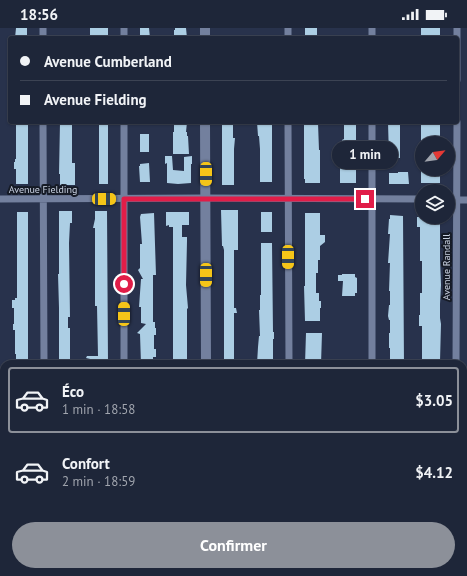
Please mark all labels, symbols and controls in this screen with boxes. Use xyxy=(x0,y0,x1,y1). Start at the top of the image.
text: 18:56 xyxy=(20,5,58,24)
text: Avenue Cumberland xyxy=(44,52,172,71)
text: Avenue Fielding xyxy=(44,90,147,109)
north arrow xyxy=(415,136,455,176)
map controls xyxy=(415,136,455,224)
callout: 1 min xyxy=(332,141,398,169)
text: 1 min xyxy=(349,146,381,163)
car xyxy=(200,162,212,186)
street label: Avenue Fielding xyxy=(9,183,77,196)
button: layers xyxy=(415,184,455,224)
route end xyxy=(356,190,374,208)
car xyxy=(92,193,116,205)
street label: Avenue Randall xyxy=(440,234,453,300)
car xyxy=(282,245,294,269)
car xyxy=(200,263,212,287)
route start xyxy=(115,275,133,293)
car xyxy=(118,302,130,326)
icon: car xyxy=(14,382,50,418)
text: Éco xyxy=(62,382,84,401)
text: $3.05 xyxy=(415,391,453,410)
text: 1 min · 18:58 xyxy=(62,401,135,418)
icon: car xyxy=(14,454,50,490)
text: Confort xyxy=(62,454,110,473)
text: $4.12 xyxy=(415,463,453,482)
text: 2 min · 18:59 xyxy=(62,473,135,490)
button: Confirmer xyxy=(12,522,455,568)

